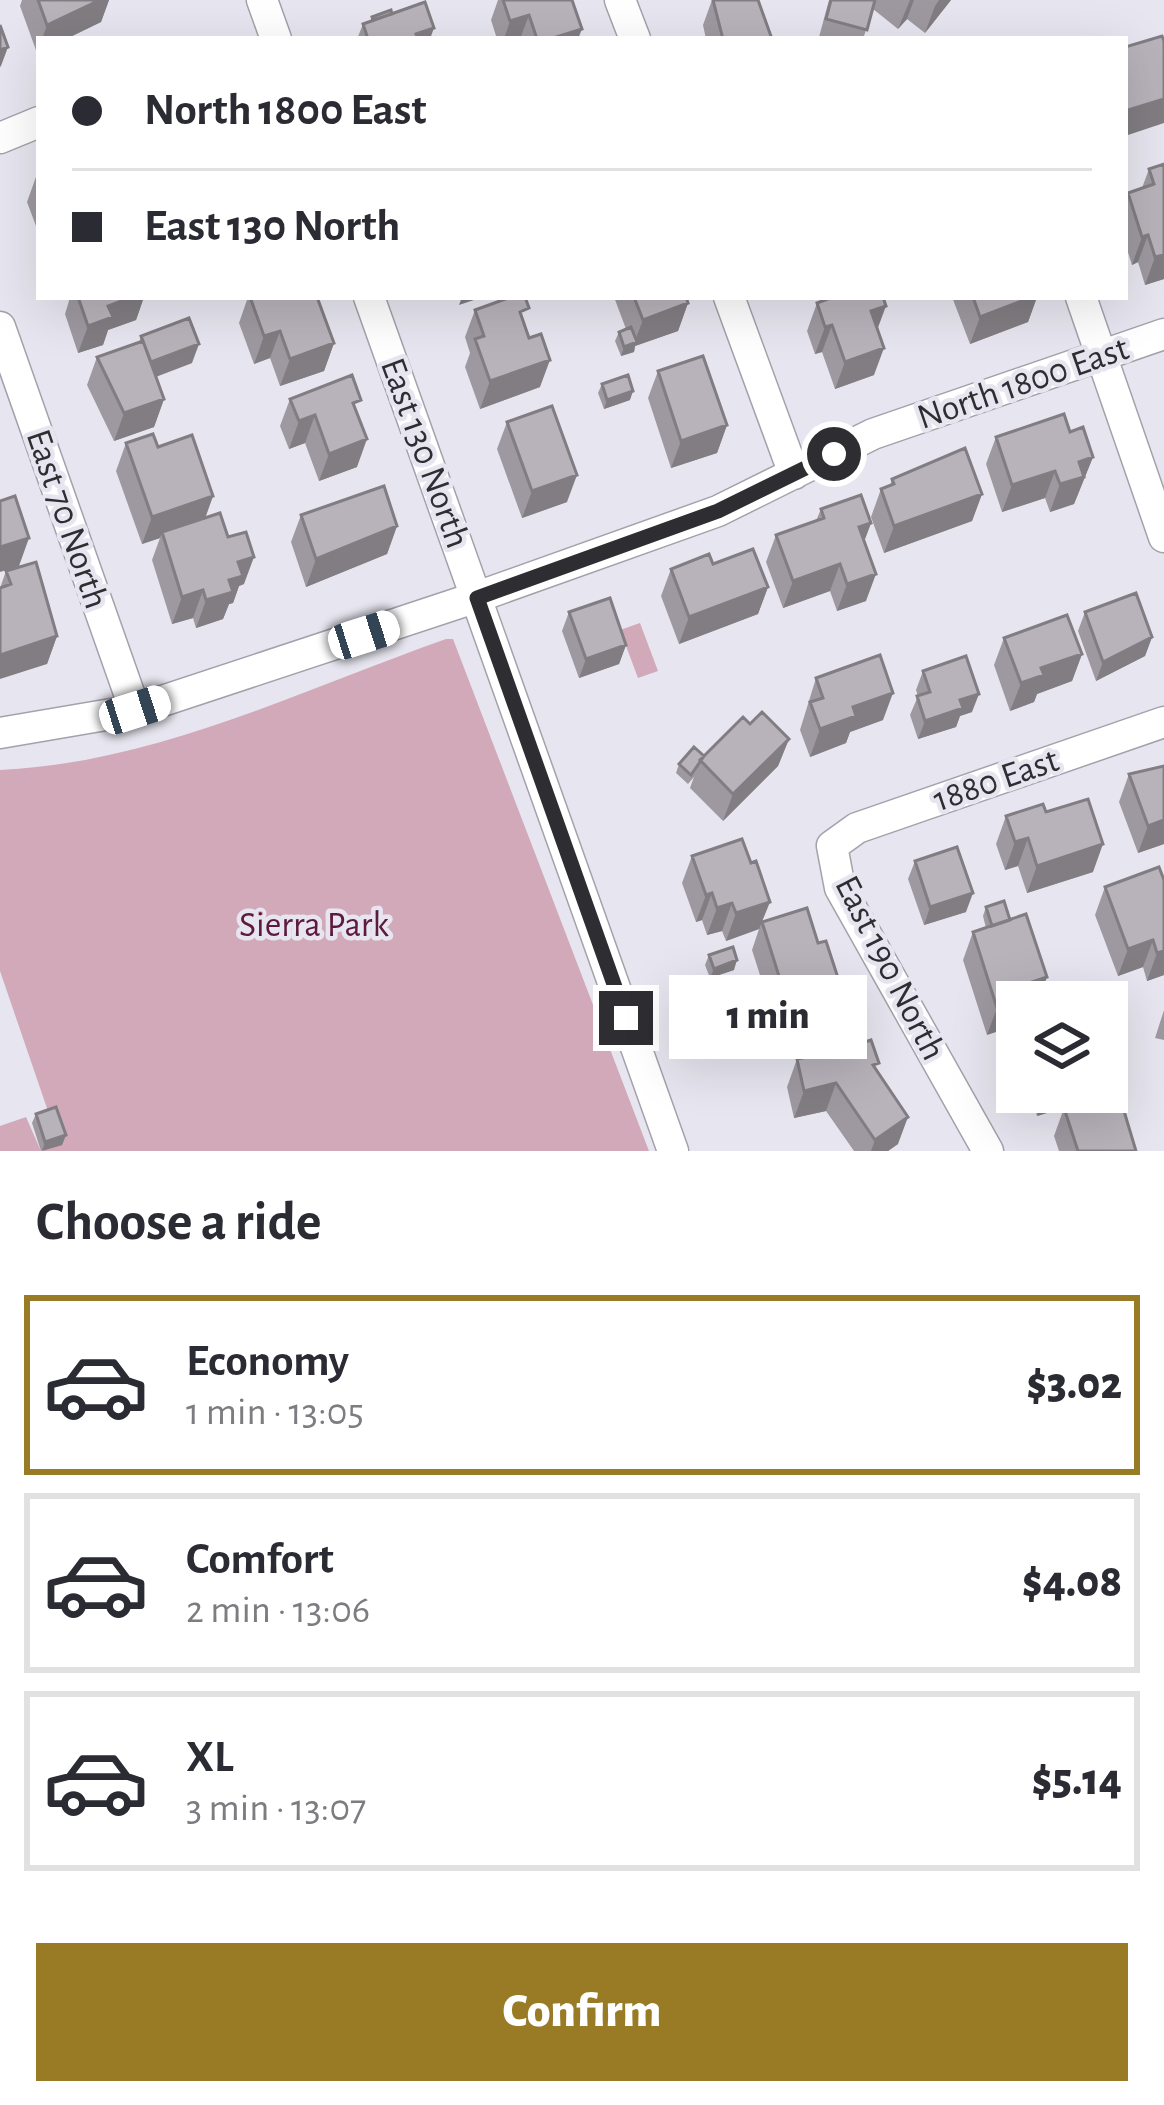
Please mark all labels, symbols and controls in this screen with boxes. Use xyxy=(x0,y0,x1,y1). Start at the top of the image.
text: North 1800 East xyxy=(144,88,427,133)
text: East 130 North xyxy=(144,204,400,249)
street label: North 1800 East xyxy=(913,330,1134,436)
street label: East 130 North xyxy=(374,353,476,553)
street label: East 70 North xyxy=(20,425,114,613)
route start xyxy=(807,427,861,481)
car xyxy=(324,607,404,663)
car xyxy=(95,682,175,738)
street label: 1880 East xyxy=(929,742,1064,818)
street label: East 190 North xyxy=(828,870,952,1066)
park label: Sierra Park xyxy=(239,907,390,943)
callout: 1 min xyxy=(668,976,866,1060)
map controls xyxy=(996,981,1128,1113)
button: layers xyxy=(996,981,1128,1113)
route end xyxy=(599,991,653,1045)
text: 1 min xyxy=(726,997,810,1036)
text: Choose a ride xyxy=(36,1196,322,1250)
icon: car xyxy=(42,1331,150,1439)
text: Economy xyxy=(186,1339,349,1384)
text: $3.02 xyxy=(1026,1362,1122,1407)
text: 1 min · 13:05 xyxy=(186,1393,364,1432)
icon: car xyxy=(42,1529,150,1637)
text: Comfort xyxy=(186,1537,334,1582)
text: $4.08 xyxy=(1022,1560,1122,1605)
text: 2 min · 13:06 xyxy=(186,1591,370,1630)
icon: car xyxy=(42,1727,150,1835)
text: XL xyxy=(186,1735,234,1780)
text: $5.14 xyxy=(1032,1758,1122,1803)
text: 3 min · 13:07 xyxy=(186,1789,366,1828)
button: Confirm xyxy=(36,1943,1128,2081)

